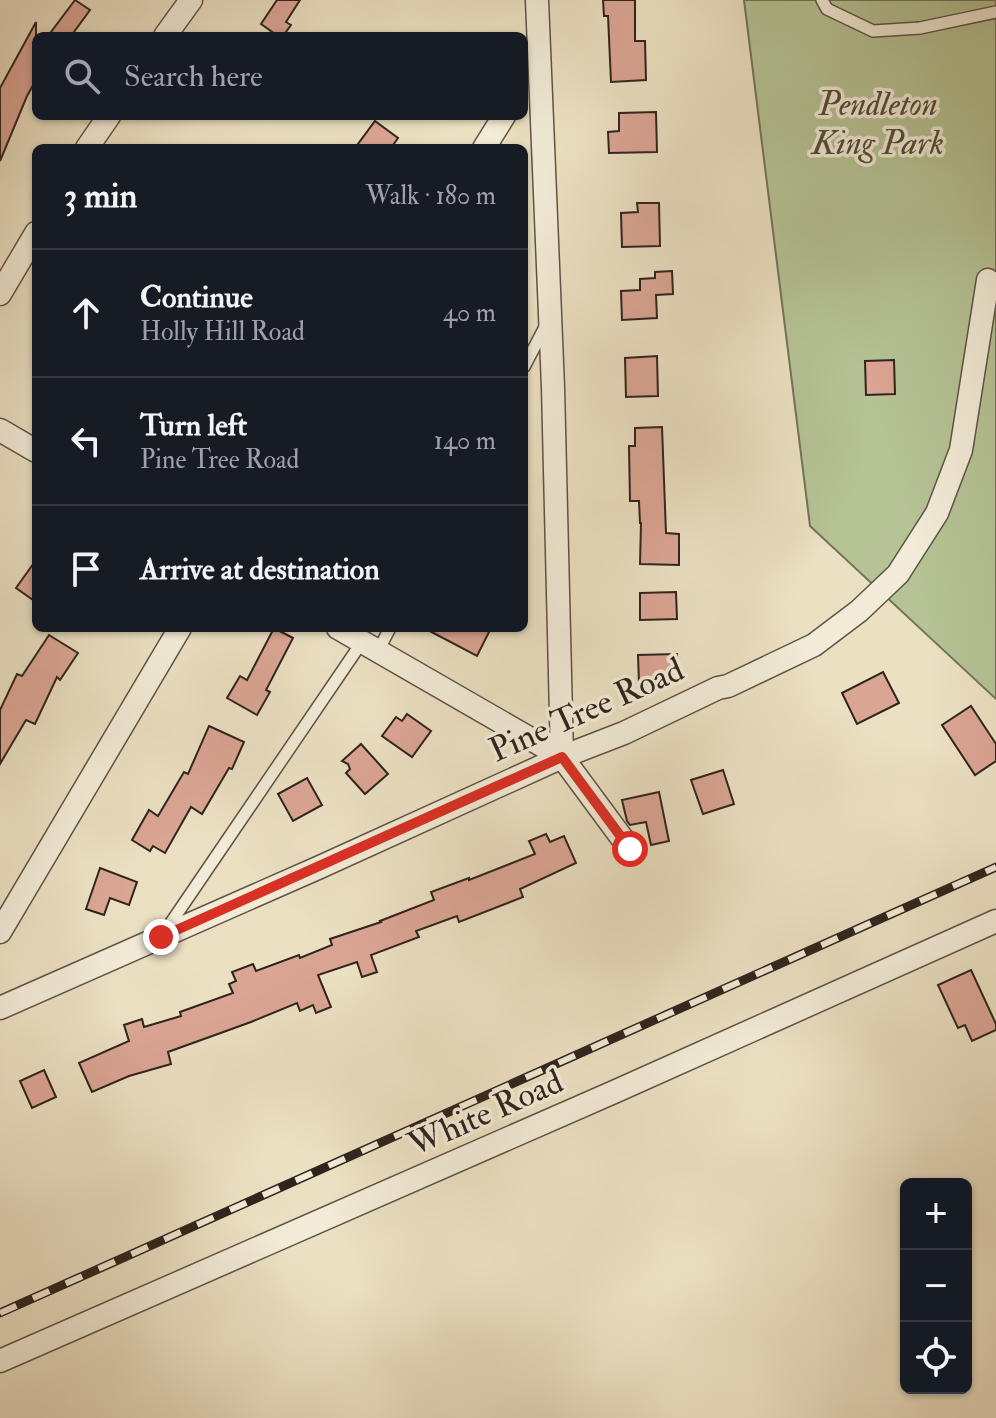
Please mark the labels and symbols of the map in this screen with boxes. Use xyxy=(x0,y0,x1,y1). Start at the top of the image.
park label: Pendleton King Park xyxy=(810,83,944,165)
street label: Pine Tree Road xyxy=(483,648,691,772)
route start xyxy=(612,831,648,867)
route end xyxy=(143,919,179,955)
street label: White Road xyxy=(401,1060,570,1167)

